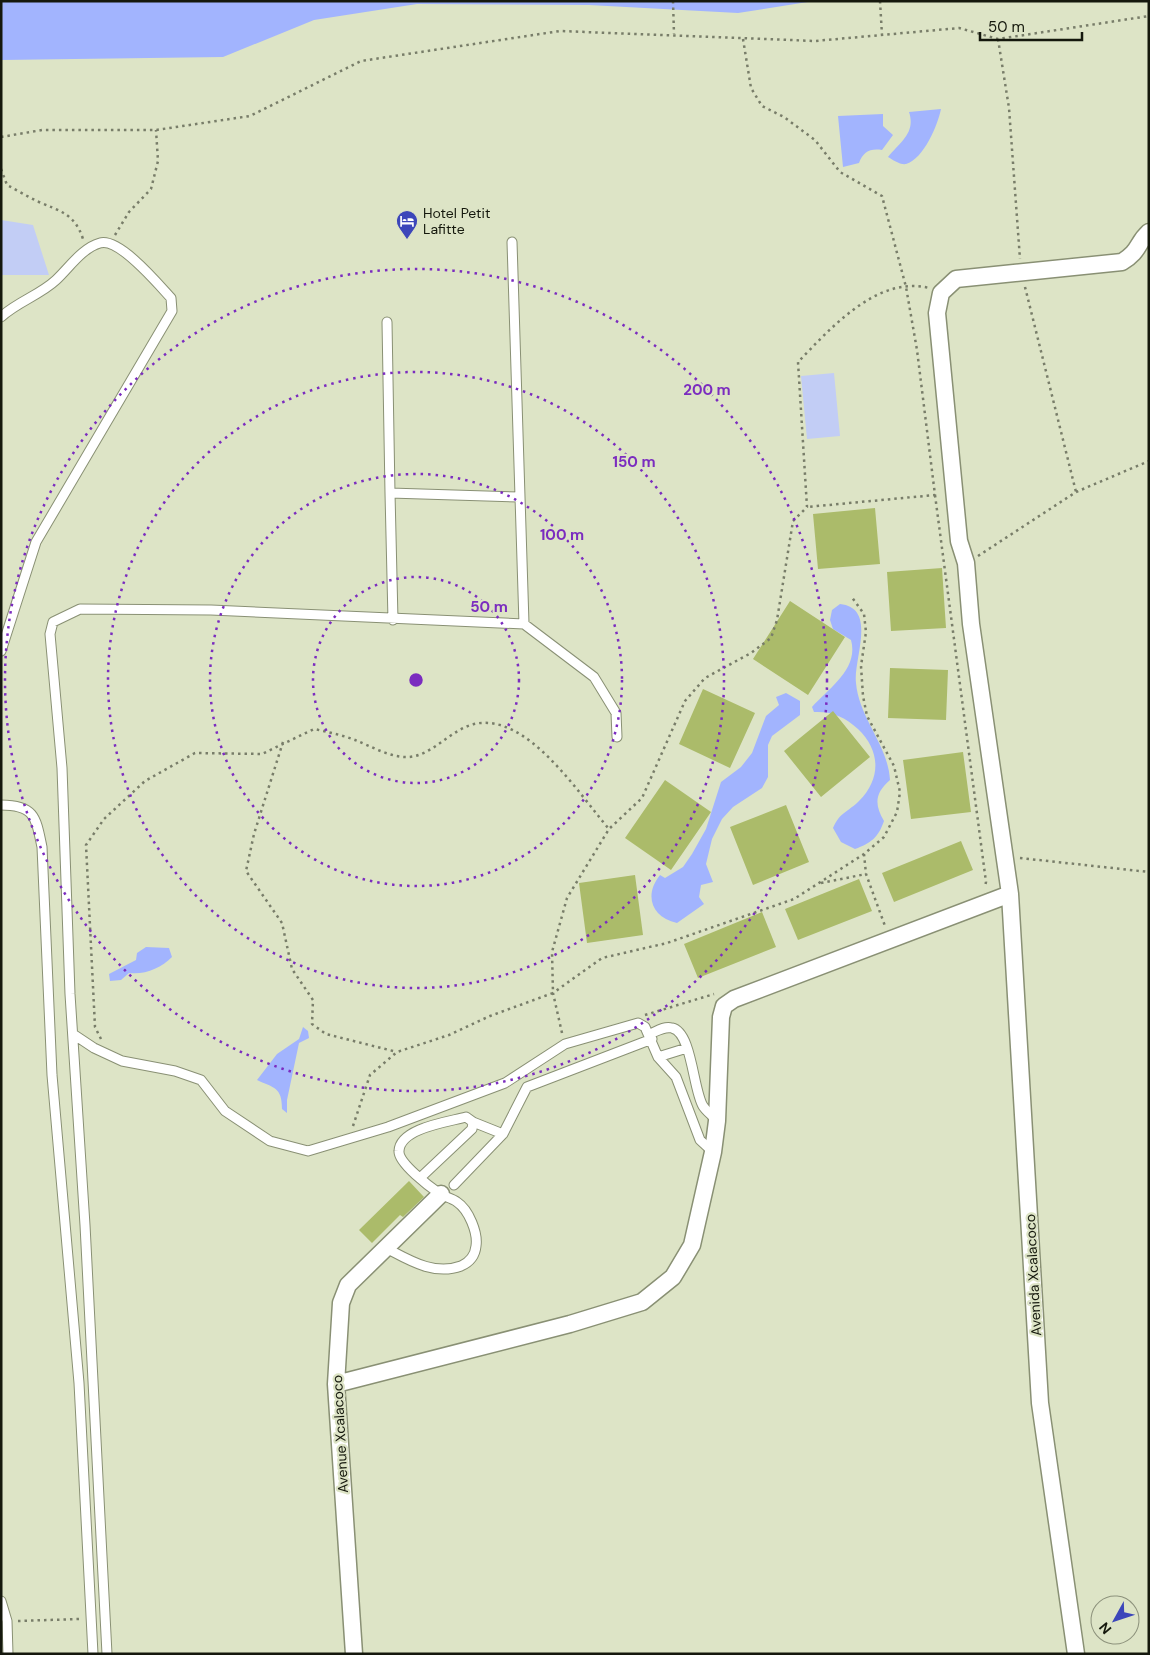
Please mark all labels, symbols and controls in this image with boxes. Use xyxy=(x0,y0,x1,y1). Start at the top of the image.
scale bar xyxy=(980,10,1082,42)
text: 50 m xyxy=(988,17,1025,37)
place label: Hotel Petit Lafitte xyxy=(423,204,490,238)
hotel icon: Hotel Petit Lafitte xyxy=(395,209,419,240)
text: 200 m xyxy=(683,380,731,400)
text: 150 m xyxy=(613,452,656,472)
text: 100 m xyxy=(540,525,584,545)
text: 50 m xyxy=(470,597,508,617)
centre of rings xyxy=(407,671,425,689)
street label: Avenida Xcalacoco xyxy=(1021,1214,1045,1336)
street label: Avenue Xcalacoco xyxy=(328,1374,352,1494)
north arrow xyxy=(1090,1595,1140,1645)
text: N xyxy=(1095,1619,1115,1638)

